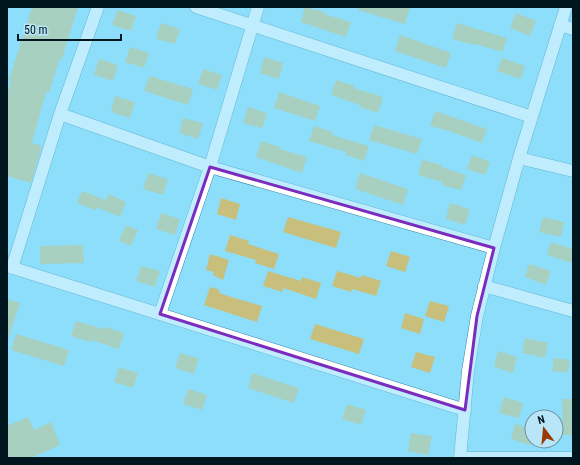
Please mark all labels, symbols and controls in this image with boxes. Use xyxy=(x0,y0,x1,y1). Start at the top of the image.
scale bar xyxy=(18,16,121,42)
text: 50 m xyxy=(24,23,48,37)
north arrow xyxy=(524,409,564,449)
text: N xyxy=(536,413,547,427)

